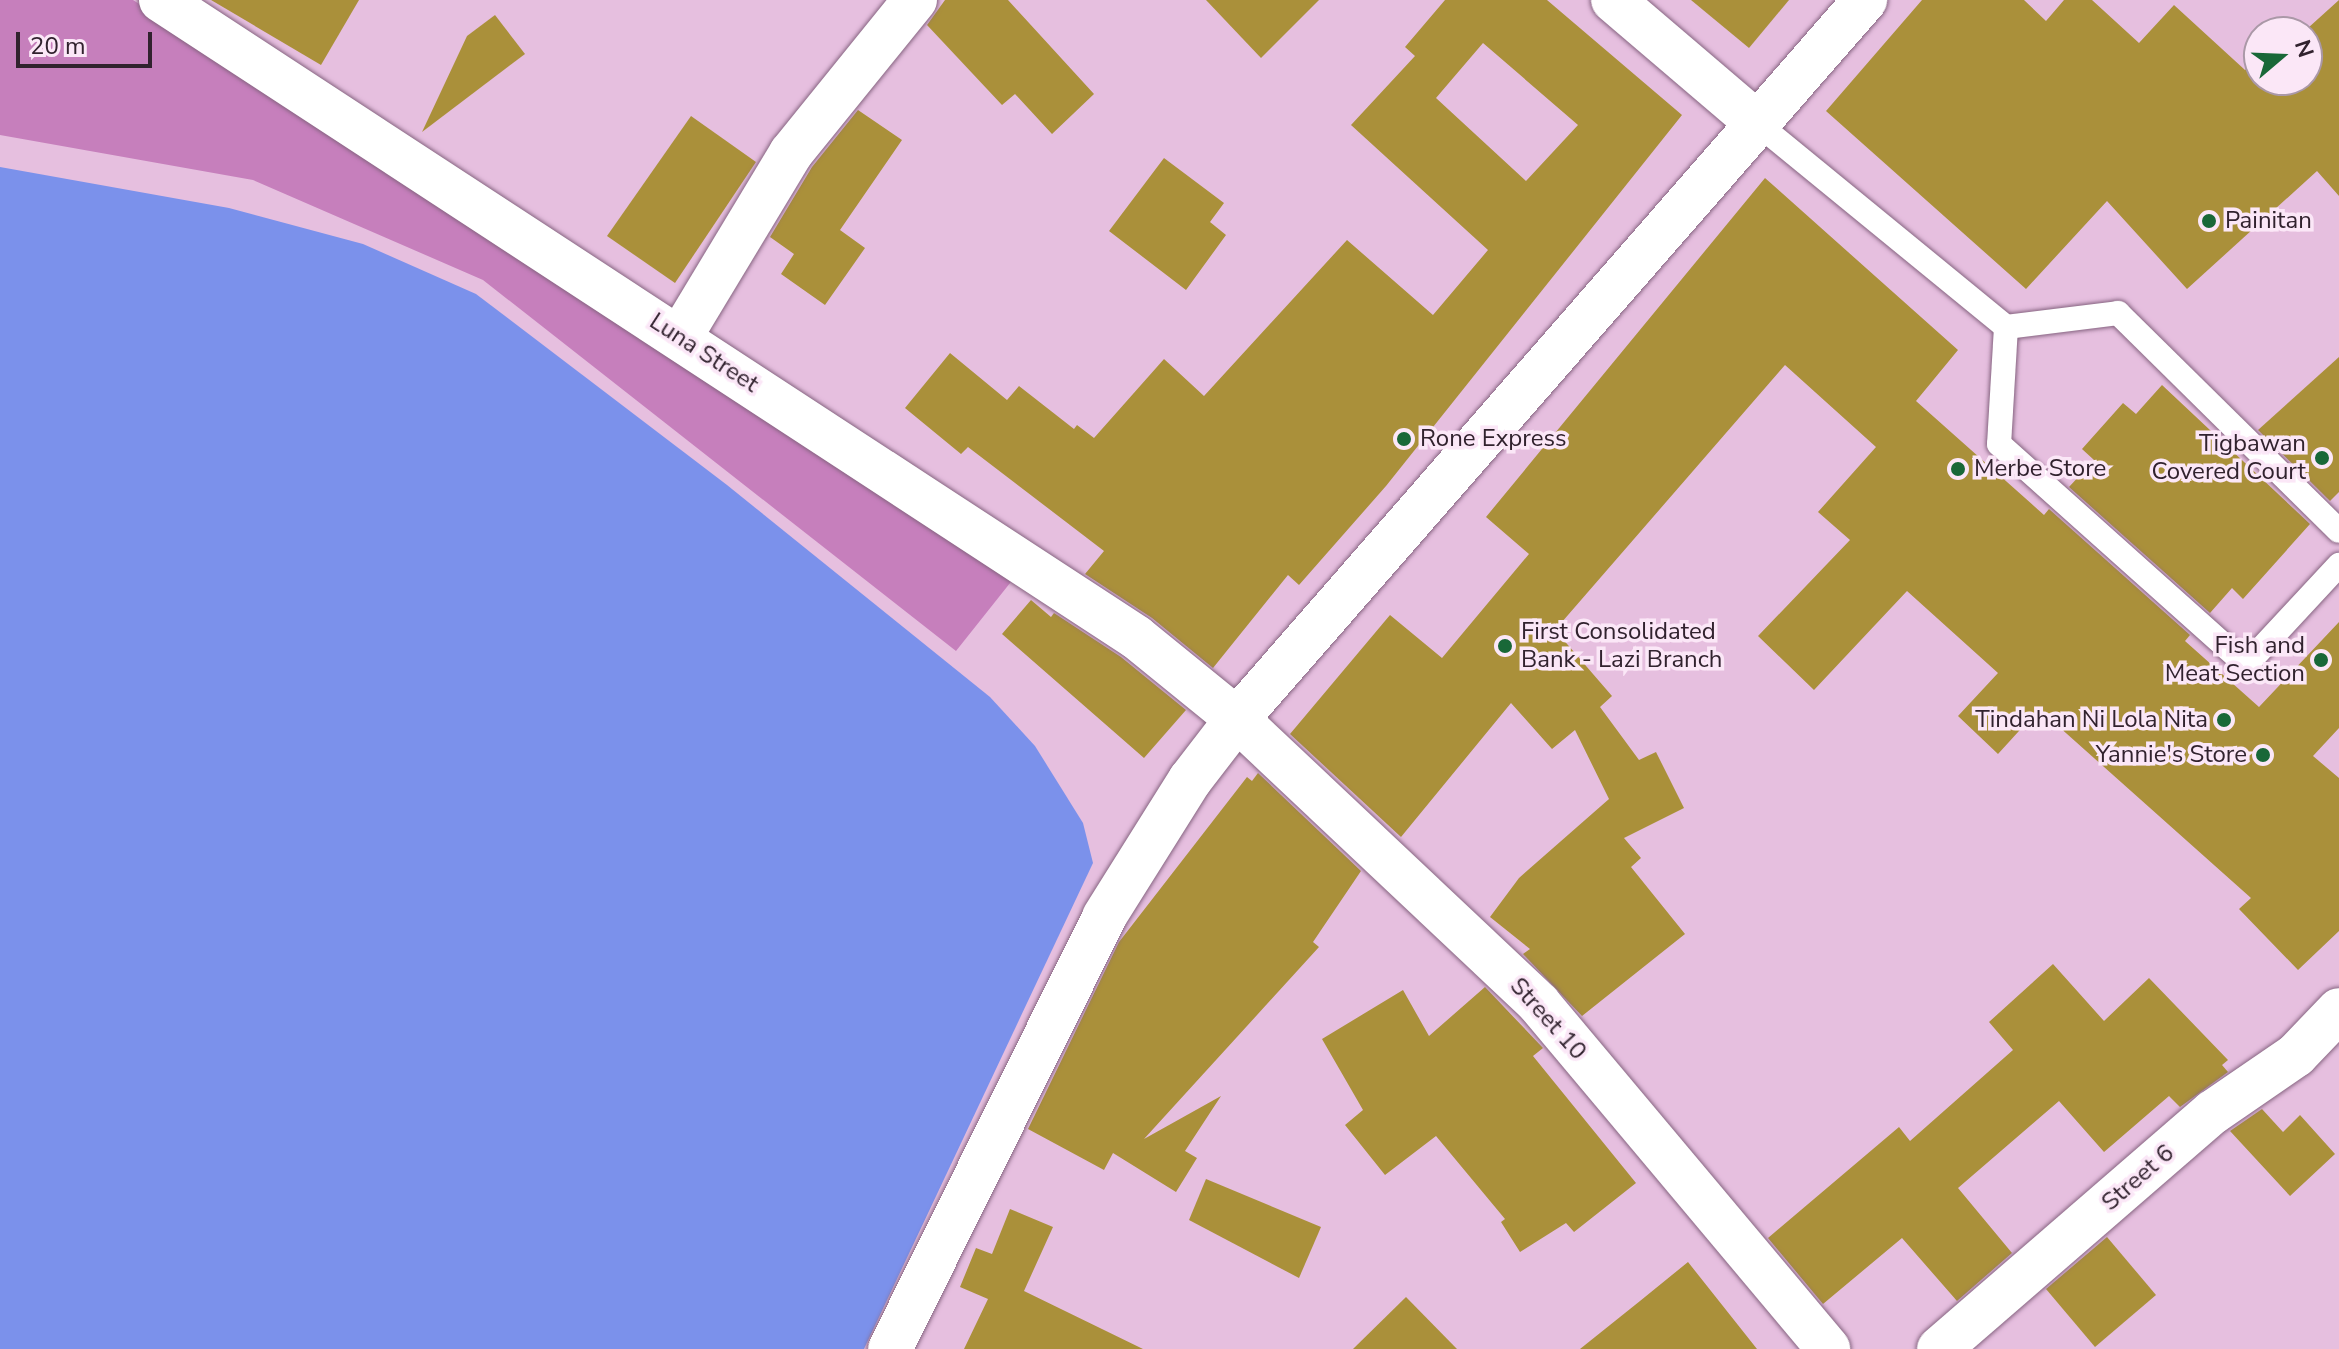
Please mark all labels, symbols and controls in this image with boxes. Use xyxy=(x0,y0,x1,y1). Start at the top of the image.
scale bar xyxy=(20,16,156,66)
north arrow xyxy=(2243,16,2323,96)
text: 20 m xyxy=(30,30,86,62)
text: N xyxy=(2287,36,2321,62)
place label: Painitan xyxy=(2225,207,2312,235)
marker: Painitan xyxy=(2200,212,2218,230)
street label: Luna Street xyxy=(644,307,764,399)
place label: Rone Express xyxy=(1420,425,1567,453)
marker: Rone Express xyxy=(1395,430,1413,448)
place label: Tigbawan Covered Court xyxy=(2151,430,2306,486)
marker: Tigbawan Covered Court xyxy=(2313,449,2331,467)
place label: Merbe Store xyxy=(1974,455,2106,483)
marker: Merbe Store xyxy=(1949,460,1967,478)
place label: First Consolidated Bank - Lazi Branch xyxy=(1521,618,1722,674)
place label: Fish and Meat Section xyxy=(2165,632,2305,688)
marker: First Consolidated Bank - Lazi Branch xyxy=(1496,637,1514,655)
marker: Fish and Meat Section xyxy=(2312,651,2330,669)
place label: Tindahan Ni Lola Nita xyxy=(1975,706,2208,734)
marker: Tindahan Ni Lola Nita xyxy=(2215,711,2233,729)
place label: Yannie's Store xyxy=(2096,741,2247,769)
marker: Yannie's Store xyxy=(2254,746,2272,764)
street label: Street 10 xyxy=(1504,972,1592,1066)
street label: Street 6 xyxy=(2096,1139,2180,1217)

